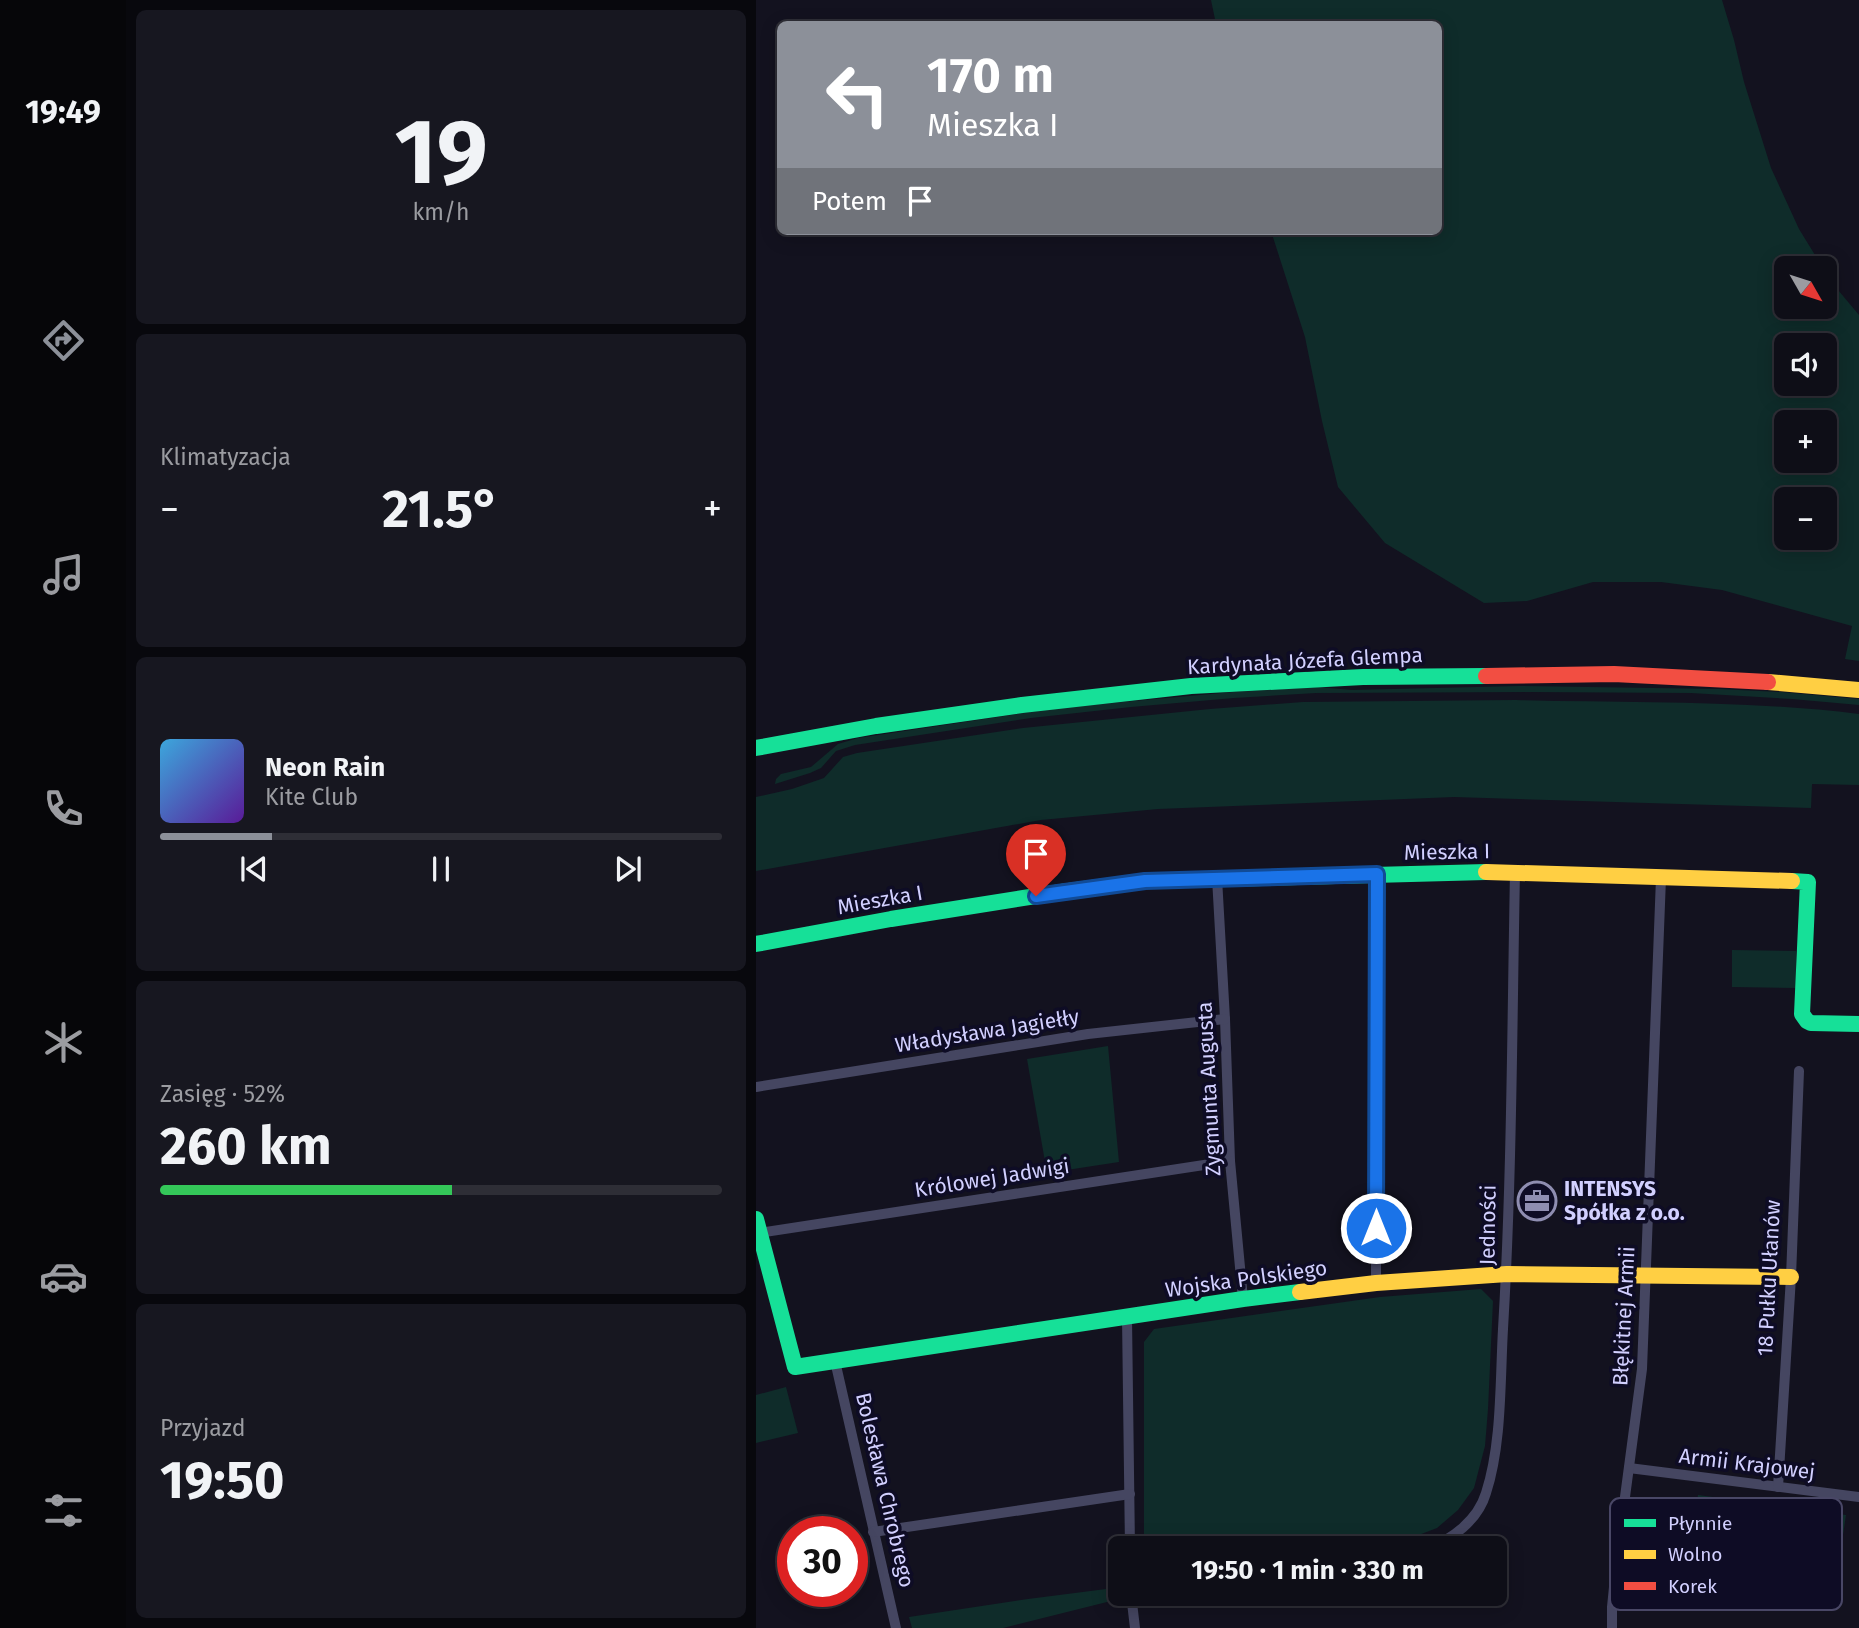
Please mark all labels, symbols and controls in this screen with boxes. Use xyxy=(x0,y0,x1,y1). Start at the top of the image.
text: 170 m xyxy=(927,46,1054,105)
icon: left xyxy=(812,49,903,140)
text: 19:49 xyxy=(25,93,101,131)
text: 19 xyxy=(394,98,488,207)
text: Mieszka I xyxy=(927,106,1059,144)
icon: arrive xyxy=(901,182,939,220)
text: Potem xyxy=(812,186,887,217)
text: km/h xyxy=(413,198,469,226)
north arrow xyxy=(1774,256,1838,318)
map controls xyxy=(1774,256,1837,550)
icon: directions xyxy=(39,316,88,365)
button: sound xyxy=(1774,333,1837,396)
button: + xyxy=(1774,410,1837,473)
text: Klimatyzacja xyxy=(160,443,291,471)
text: 21.5° xyxy=(382,478,500,541)
text: − xyxy=(160,486,179,532)
text: + xyxy=(703,486,722,532)
button: − xyxy=(1774,487,1837,550)
icon: music xyxy=(39,550,88,599)
street label: Kardynała Józefa Glempa xyxy=(1187,642,1423,680)
text: Neon Rain xyxy=(265,752,385,783)
text: Kite Club xyxy=(265,783,358,811)
icon: phone xyxy=(39,784,88,833)
pin xyxy=(1006,824,1066,896)
icon: arrive xyxy=(1017,835,1055,873)
street label: Mieszka I xyxy=(1404,838,1490,866)
icon: previous xyxy=(235,850,273,888)
icon: pause xyxy=(422,850,460,888)
icon: next xyxy=(609,850,647,888)
street label: Mieszka I xyxy=(835,880,925,920)
street label: Zygmunta Augusta xyxy=(1191,1001,1227,1177)
street label: Władysława Jagiełły xyxy=(893,1004,1082,1058)
icon: climate xyxy=(39,1018,88,1067)
text: Zasięg · 52% xyxy=(160,1080,285,1108)
text: 260 km xyxy=(160,1115,332,1178)
street label: Królowej Jadwigi xyxy=(913,1153,1071,1203)
place label: INTENSYS Spółka z o.o. xyxy=(1564,1176,1685,1226)
office icon: INTENSYS Spółka z o.o. xyxy=(1516,1180,1558,1222)
street label: Jedności xyxy=(1474,1184,1502,1266)
position arrow xyxy=(1339,1191,1413,1265)
street label: 18 Pułku Ułanów xyxy=(1752,1199,1786,1357)
street label: Błękitnej Armii xyxy=(1607,1245,1641,1387)
icon: car xyxy=(39,1252,88,1301)
street label: Wojska Polskiego xyxy=(1163,1255,1329,1303)
street label: Bolesława Chrobrego xyxy=(850,1390,920,1590)
text: Przyjazd xyxy=(160,1414,246,1442)
street label: Armii Krajowej xyxy=(1677,1443,1817,1485)
text: 19:50 xyxy=(160,1449,284,1512)
icon: filters xyxy=(39,1486,88,1535)
legend xyxy=(1610,1498,1842,1610)
text: Płynnie xyxy=(1668,1512,1732,1535)
speed limit sign: 30 xyxy=(777,1516,868,1607)
text: Wolno xyxy=(1668,1543,1722,1566)
text: 19:50 · 1 min · 330 m xyxy=(1191,1555,1424,1586)
text: Korek xyxy=(1668,1575,1717,1598)

